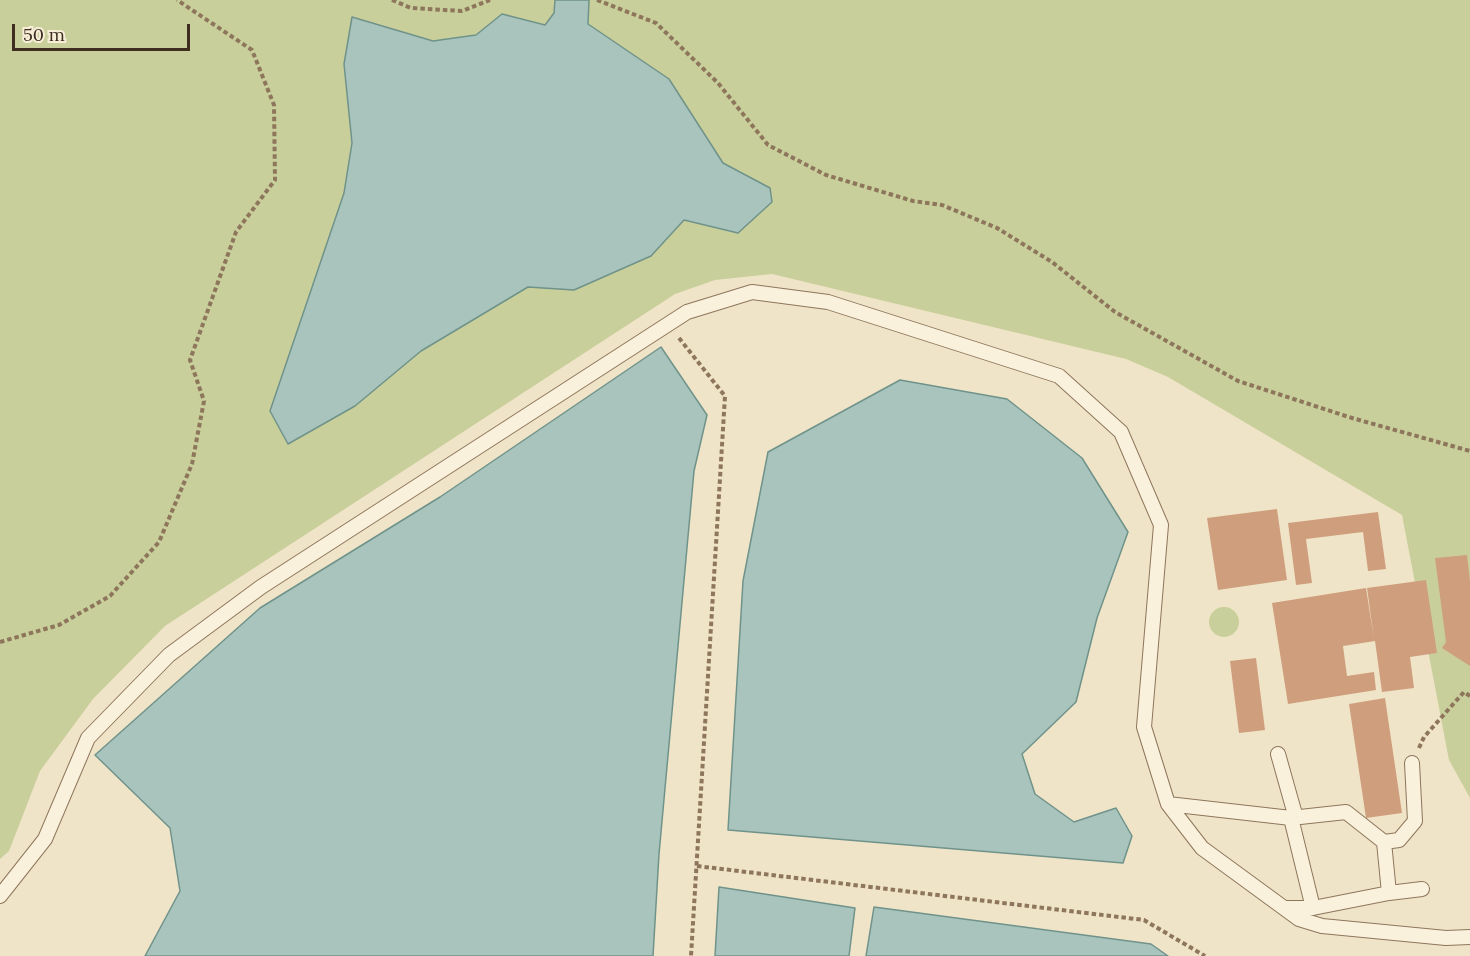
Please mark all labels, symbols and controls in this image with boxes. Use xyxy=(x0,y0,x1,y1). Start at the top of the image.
scale bar xyxy=(15,12,194,50)
text: 50 m xyxy=(23,23,65,46)

